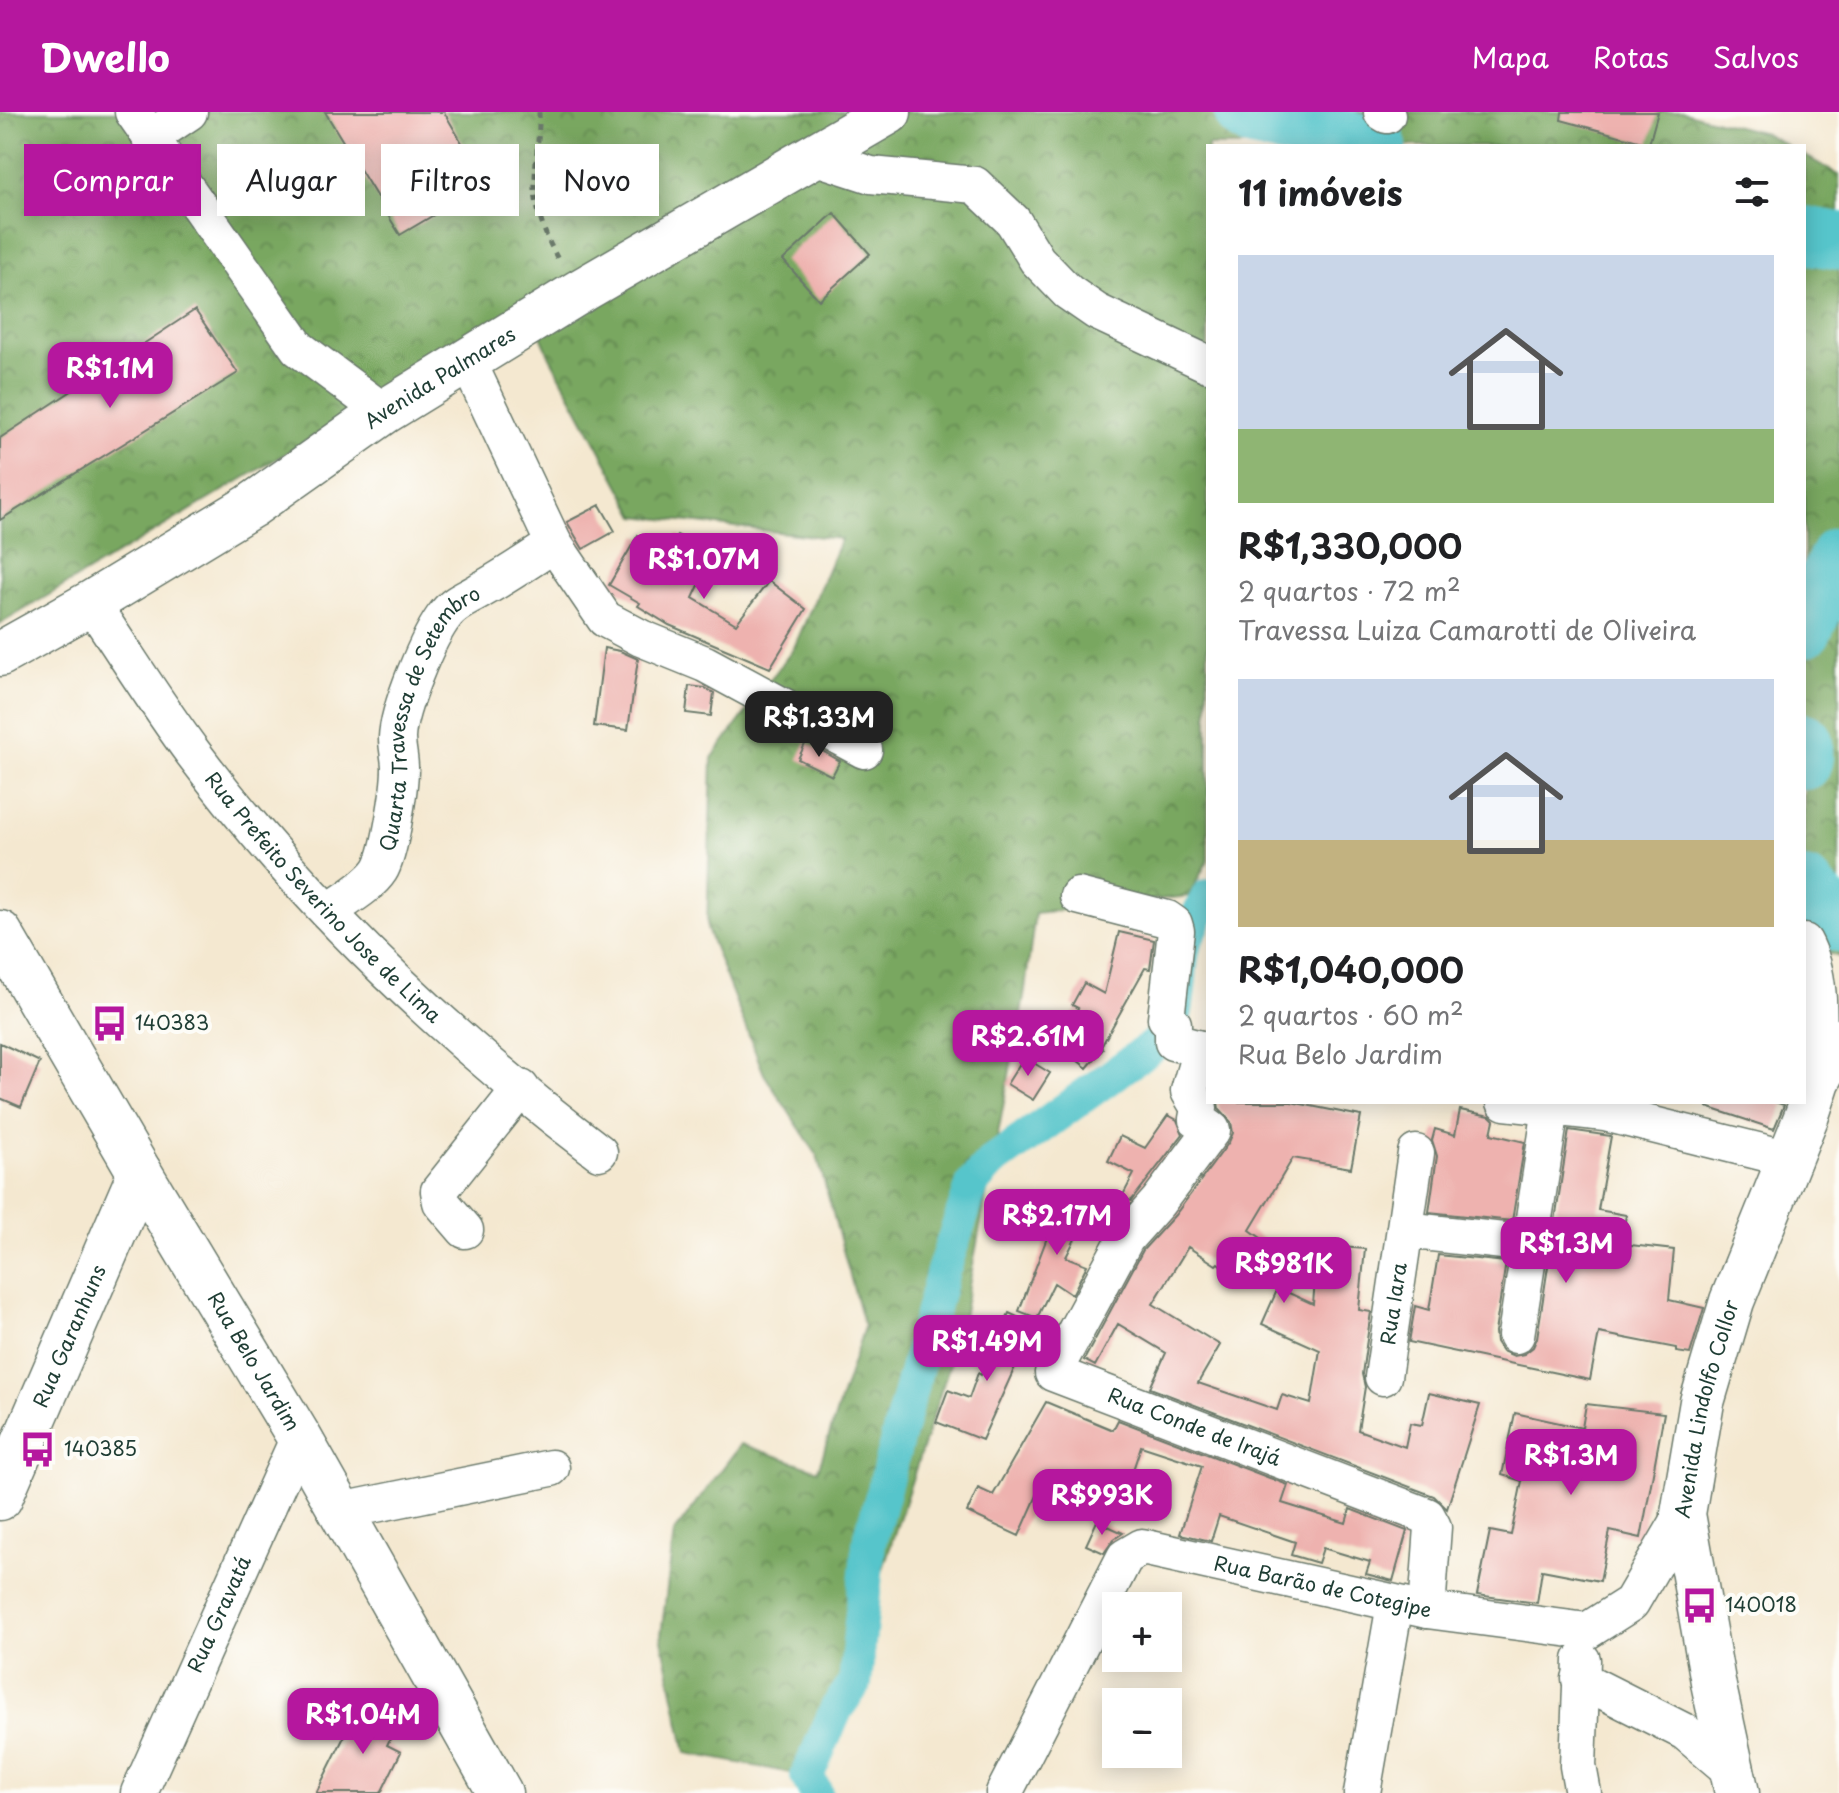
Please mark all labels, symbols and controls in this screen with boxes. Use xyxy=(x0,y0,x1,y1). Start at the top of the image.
text: Dwello xyxy=(40,28,170,85)
text: Mapa xyxy=(1472,35,1549,78)
text: Rotas xyxy=(1593,35,1669,78)
text: Salvos xyxy=(1713,35,1799,78)
chip: Comprar xyxy=(24,144,201,216)
chip: Alugar xyxy=(217,144,365,216)
chip: Filtros xyxy=(381,144,519,216)
chip: Novo xyxy=(535,144,659,216)
text: 11 imóveis xyxy=(1238,166,1403,218)
icon: filters xyxy=(1730,170,1774,214)
icon: home xyxy=(1434,307,1578,451)
street label: Avenida Palmares xyxy=(358,319,521,435)
pin: R$1.1M xyxy=(45,342,175,410)
text: R$1.1M xyxy=(66,348,154,387)
text: R$1,330,000 xyxy=(1238,519,1462,571)
pin: R$1.07M xyxy=(630,533,778,601)
text: R$1.07M xyxy=(648,539,760,578)
text: 2 quartos · 72 m² xyxy=(1238,571,1461,610)
street label: Quarta Travessa de Setembro xyxy=(372,578,485,854)
text: Travessa Luiza Camarotti de Oliveira xyxy=(1238,610,1696,649)
pin: R$1.33M xyxy=(745,691,893,759)
text: R$1.33M xyxy=(763,697,875,736)
icon: home xyxy=(1434,731,1578,875)
street label: Rua Prefeito Severino Jose de Lima xyxy=(198,765,449,1030)
text: R$1,040,000 xyxy=(1238,943,1464,995)
text: 2 quartos · 60 m² xyxy=(1238,995,1464,1034)
bus stop icon: 140383 xyxy=(90,1004,128,1042)
place label: 140383 xyxy=(135,1007,209,1037)
pin: R$2.61M xyxy=(954,1010,1102,1078)
text: R$2.61M xyxy=(971,1016,1085,1055)
text: Rua Belo Jardim xyxy=(1238,1034,1443,1073)
pin: R$2.17M xyxy=(983,1189,1131,1257)
text: R$2.17M xyxy=(1002,1195,1112,1234)
pin: R$1.3M xyxy=(1501,1217,1631,1285)
text: R$1.3M xyxy=(1519,1223,1613,1262)
pin: R$981K xyxy=(1219,1237,1349,1305)
text: R$981K xyxy=(1234,1243,1334,1282)
street label: Rua Garanhuns xyxy=(25,1260,113,1412)
street label: Rua Iara xyxy=(1372,1260,1414,1347)
street label: Rua Belo Jardim xyxy=(201,1286,308,1436)
street label: Avenida Lindolfo Collor xyxy=(1667,1295,1746,1520)
pin: R$1.49M xyxy=(913,1315,1061,1383)
text: R$1.49M xyxy=(932,1321,1042,1360)
street label: Rua Conde de Irajá xyxy=(1104,1379,1286,1473)
pin: R$1.3M xyxy=(1506,1429,1636,1497)
bus stop icon: 140385 xyxy=(19,1430,57,1468)
place label: 140385 xyxy=(64,1433,137,1463)
text: R$1.3M xyxy=(1524,1435,1618,1474)
pin: R$993K xyxy=(1037,1469,1167,1537)
text: R$993K xyxy=(1051,1475,1153,1514)
street label: Rua Barão de Cotegipe xyxy=(1211,1547,1435,1625)
street label: Rua Gravatá xyxy=(179,1550,258,1677)
bus stop icon: 140018 xyxy=(1680,1586,1718,1624)
place label: 140018 xyxy=(1725,1589,1797,1619)
map controls xyxy=(1102,1592,1182,1768)
button: + xyxy=(1102,1592,1182,1672)
pin: R$1.04M xyxy=(289,1688,437,1756)
button: − xyxy=(1102,1688,1182,1768)
text: R$1.04M xyxy=(305,1694,421,1733)

